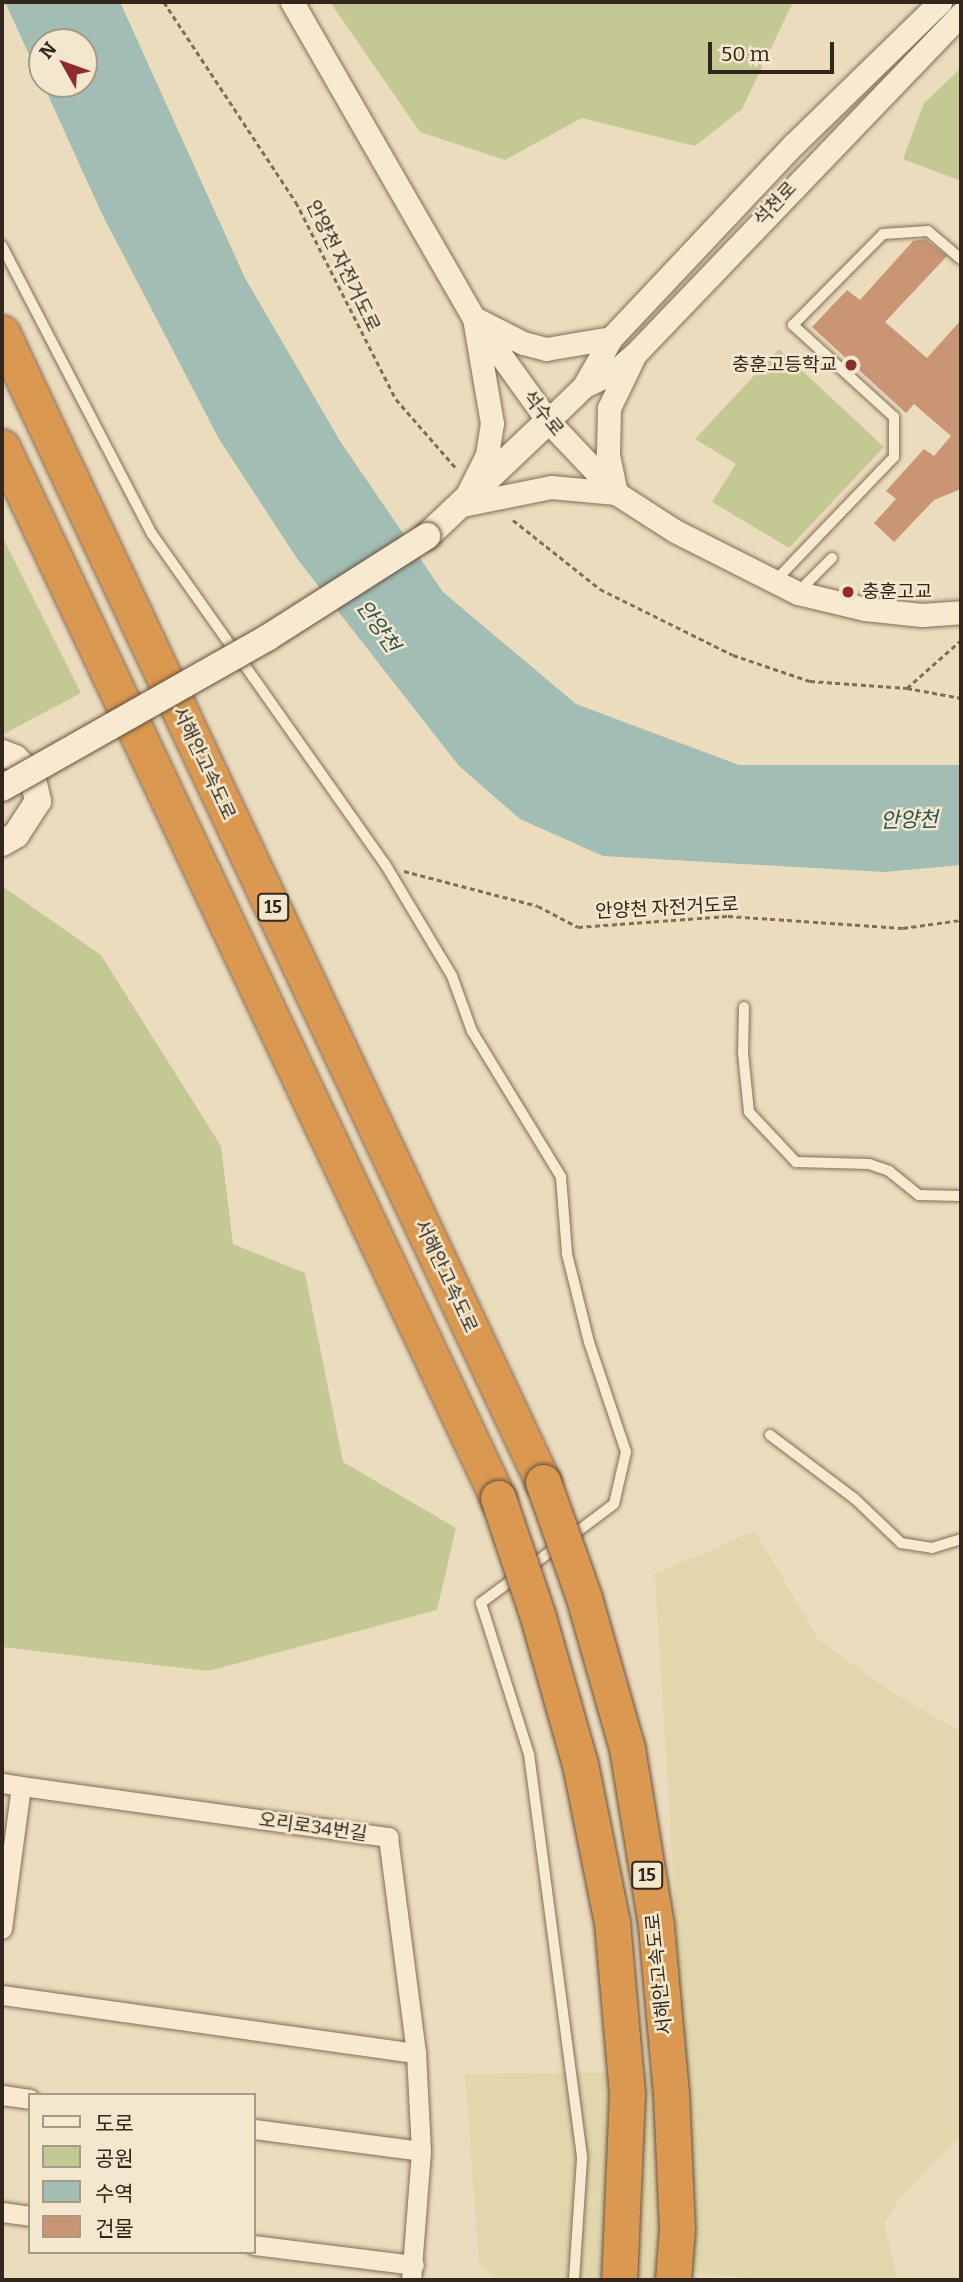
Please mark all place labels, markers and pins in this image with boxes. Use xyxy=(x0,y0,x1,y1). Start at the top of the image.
place label: 충훈고등학교 xyxy=(732,354,837,376)
marker: 충훈고등학교 xyxy=(843,357,859,373)
place label: 충훈고교 xyxy=(862,581,932,603)
marker: 충훈고교 xyxy=(840,584,856,600)

